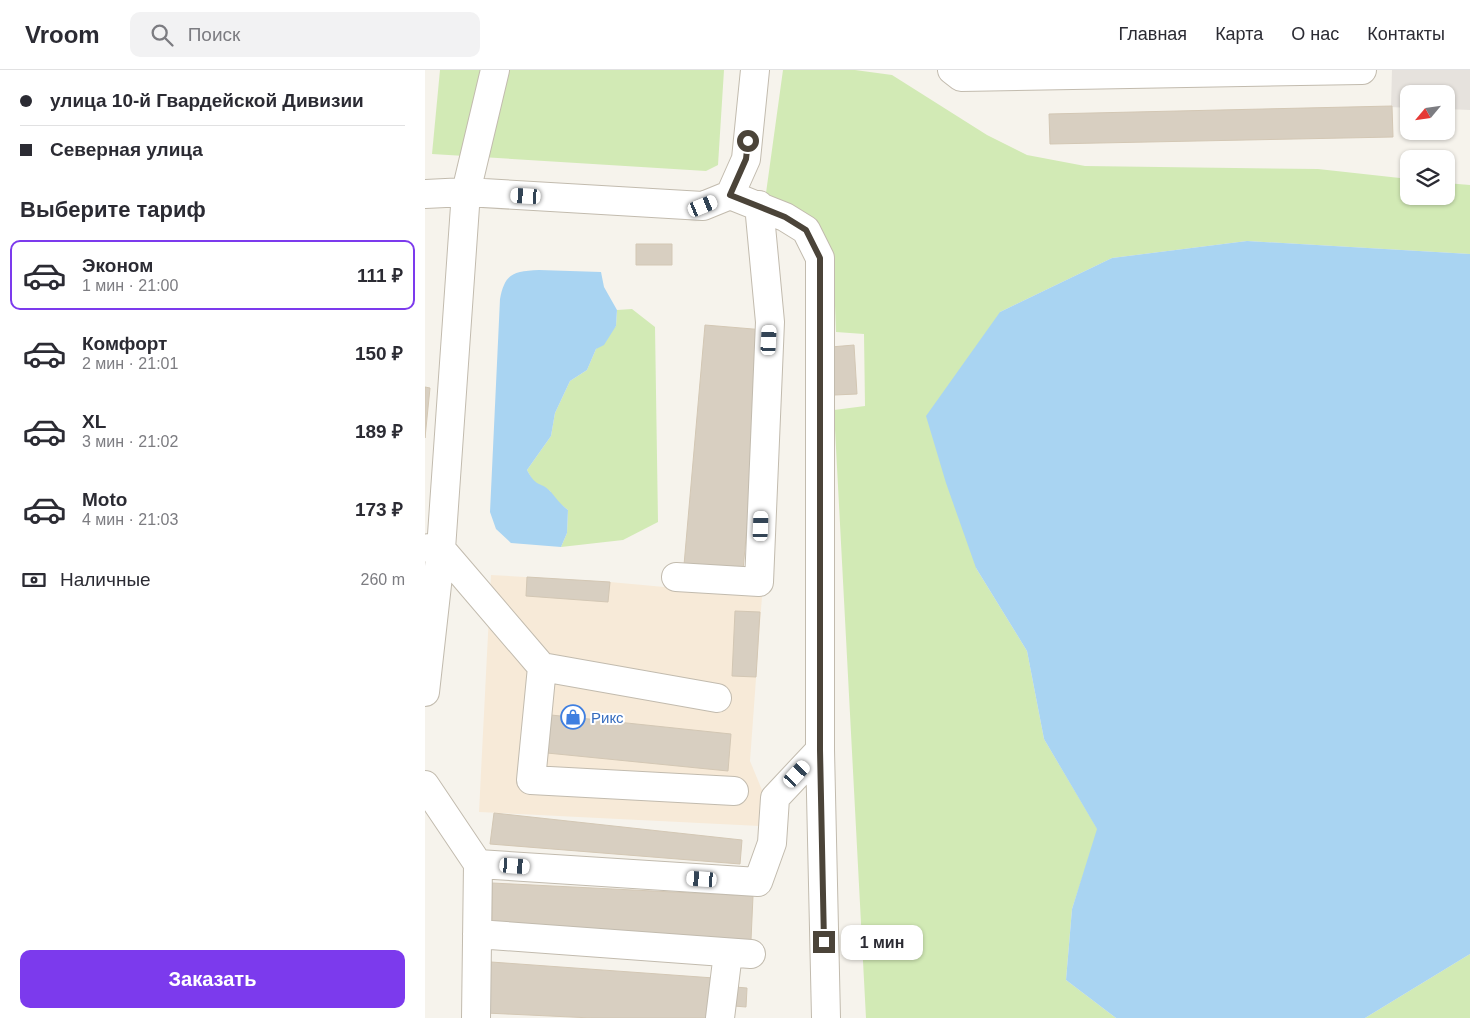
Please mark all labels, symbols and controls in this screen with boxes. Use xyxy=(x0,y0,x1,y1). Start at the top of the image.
search box xyxy=(130,12,480,57)
text: Vroom xyxy=(25,21,100,48)
icon: search xyxy=(148,21,176,49)
text: Поиск xyxy=(188,24,240,45)
text: Главная xyxy=(1119,24,1187,44)
text: Карта xyxy=(1215,24,1263,44)
text: О нас xyxy=(1291,24,1339,44)
text: Контакты xyxy=(1367,24,1445,44)
north arrow xyxy=(1400,85,1455,140)
map controls xyxy=(1400,85,1455,205)
text: улица 10-й Гвардейской Дивизии xyxy=(50,90,364,111)
route start xyxy=(737,130,759,152)
text: Северная улица xyxy=(50,139,203,160)
button: layers xyxy=(1400,150,1455,205)
car xyxy=(510,188,541,204)
car xyxy=(686,193,719,219)
text: Выберите тариф xyxy=(20,197,206,222)
icon: car xyxy=(22,253,67,298)
text: Эконом xyxy=(82,255,153,276)
text: 111 ₽ xyxy=(357,265,403,286)
text: 1 мин · 21:00 xyxy=(82,277,178,294)
car xyxy=(760,325,777,355)
icon: car xyxy=(22,331,67,376)
text: Комфорт xyxy=(82,333,167,354)
text: 150 ₽ xyxy=(355,343,403,364)
text: 2 мин · 21:01 xyxy=(82,355,178,372)
icon: car xyxy=(22,409,67,454)
text: XL xyxy=(82,411,106,432)
text: 189 ₽ xyxy=(355,421,403,442)
text: 3 мин · 21:02 xyxy=(82,433,178,450)
icon: car xyxy=(22,487,67,532)
text: Moto xyxy=(82,489,127,510)
text: 173 ₽ xyxy=(355,499,403,520)
text: 4 мин · 21:03 xyxy=(82,511,178,528)
car xyxy=(752,511,769,541)
icon: cash xyxy=(20,566,48,594)
text: Наличные xyxy=(60,569,151,590)
text: 260 m xyxy=(361,571,405,588)
shop icon: Рикс xyxy=(560,704,586,730)
place label: Рикс xyxy=(591,709,624,726)
car xyxy=(781,758,812,790)
car xyxy=(499,857,530,875)
car xyxy=(686,870,717,888)
callout: 1 мин xyxy=(841,924,924,960)
route end xyxy=(813,931,835,953)
text: 1 мин xyxy=(860,934,904,951)
button: Заказать xyxy=(20,950,405,1008)

